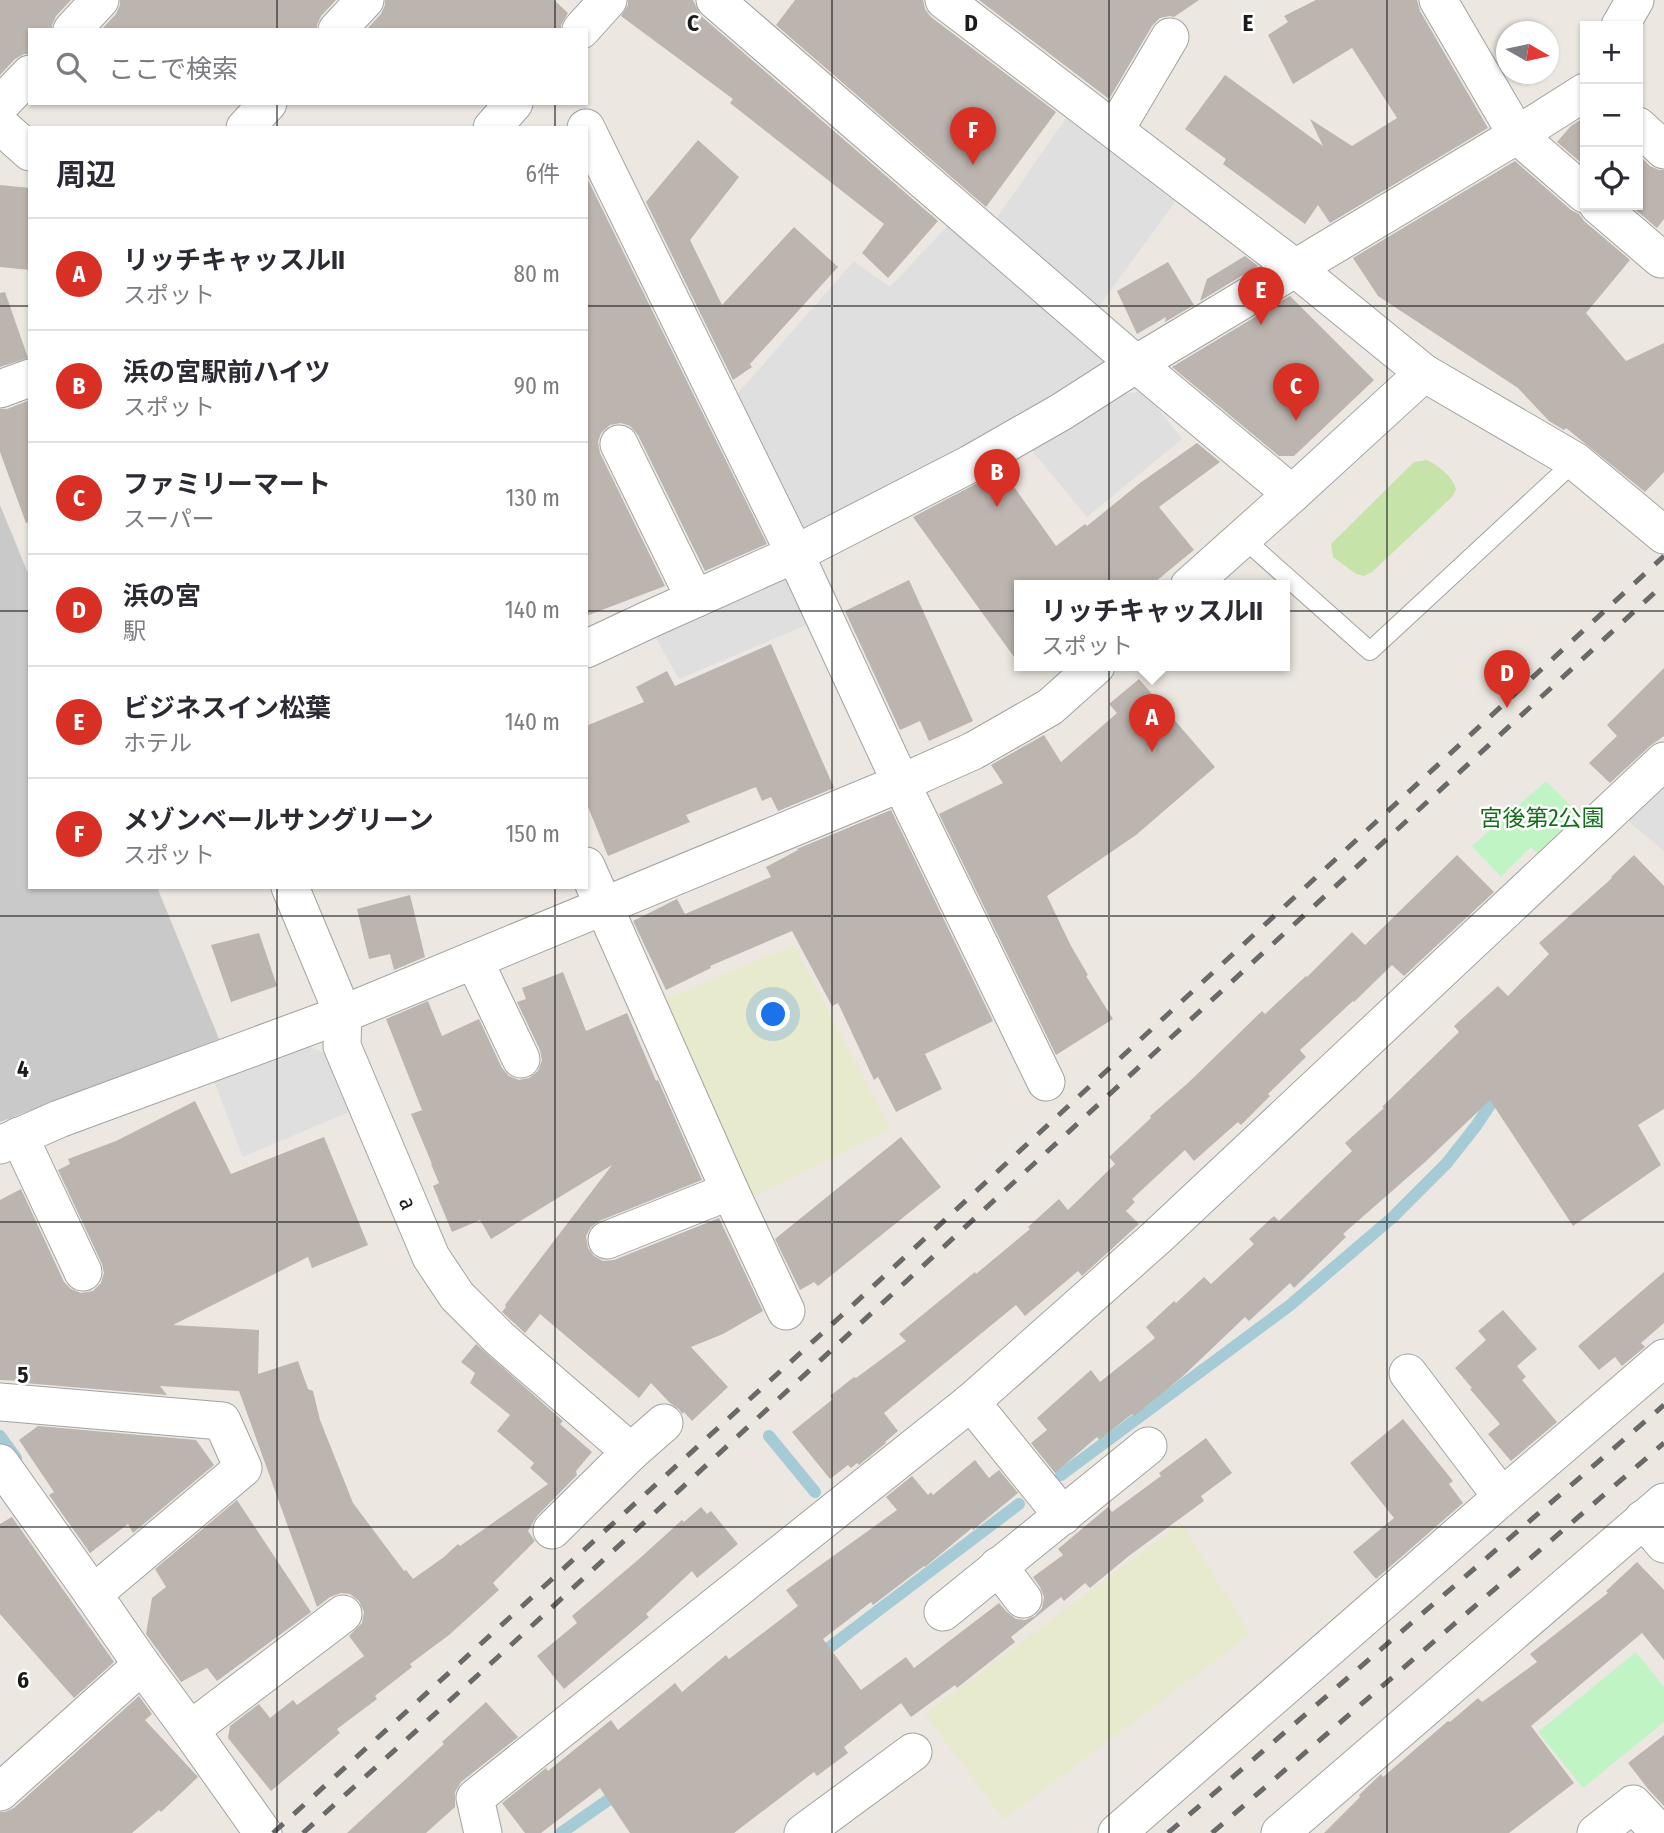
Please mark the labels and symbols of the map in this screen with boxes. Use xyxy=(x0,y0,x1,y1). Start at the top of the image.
text: C xyxy=(687,9,699,37)
text: D xyxy=(964,9,978,37)
text: E xyxy=(1243,9,1254,37)
north arrow xyxy=(1496,21,1559,84)
pin: F xyxy=(950,107,996,165)
pin: E xyxy=(1238,267,1284,325)
pin: C xyxy=(1273,363,1319,421)
pin: B xyxy=(974,449,1020,507)
pin: D xyxy=(1484,650,1530,708)
pin: A xyxy=(1129,694,1175,752)
park label: 宮後第2公園 xyxy=(1479,804,1605,832)
your location xyxy=(756,997,790,1031)
text: 4 xyxy=(17,1055,29,1083)
street label: a xyxy=(393,1192,423,1214)
text: 5 xyxy=(17,1361,29,1389)
text: 6 xyxy=(17,1666,29,1694)

